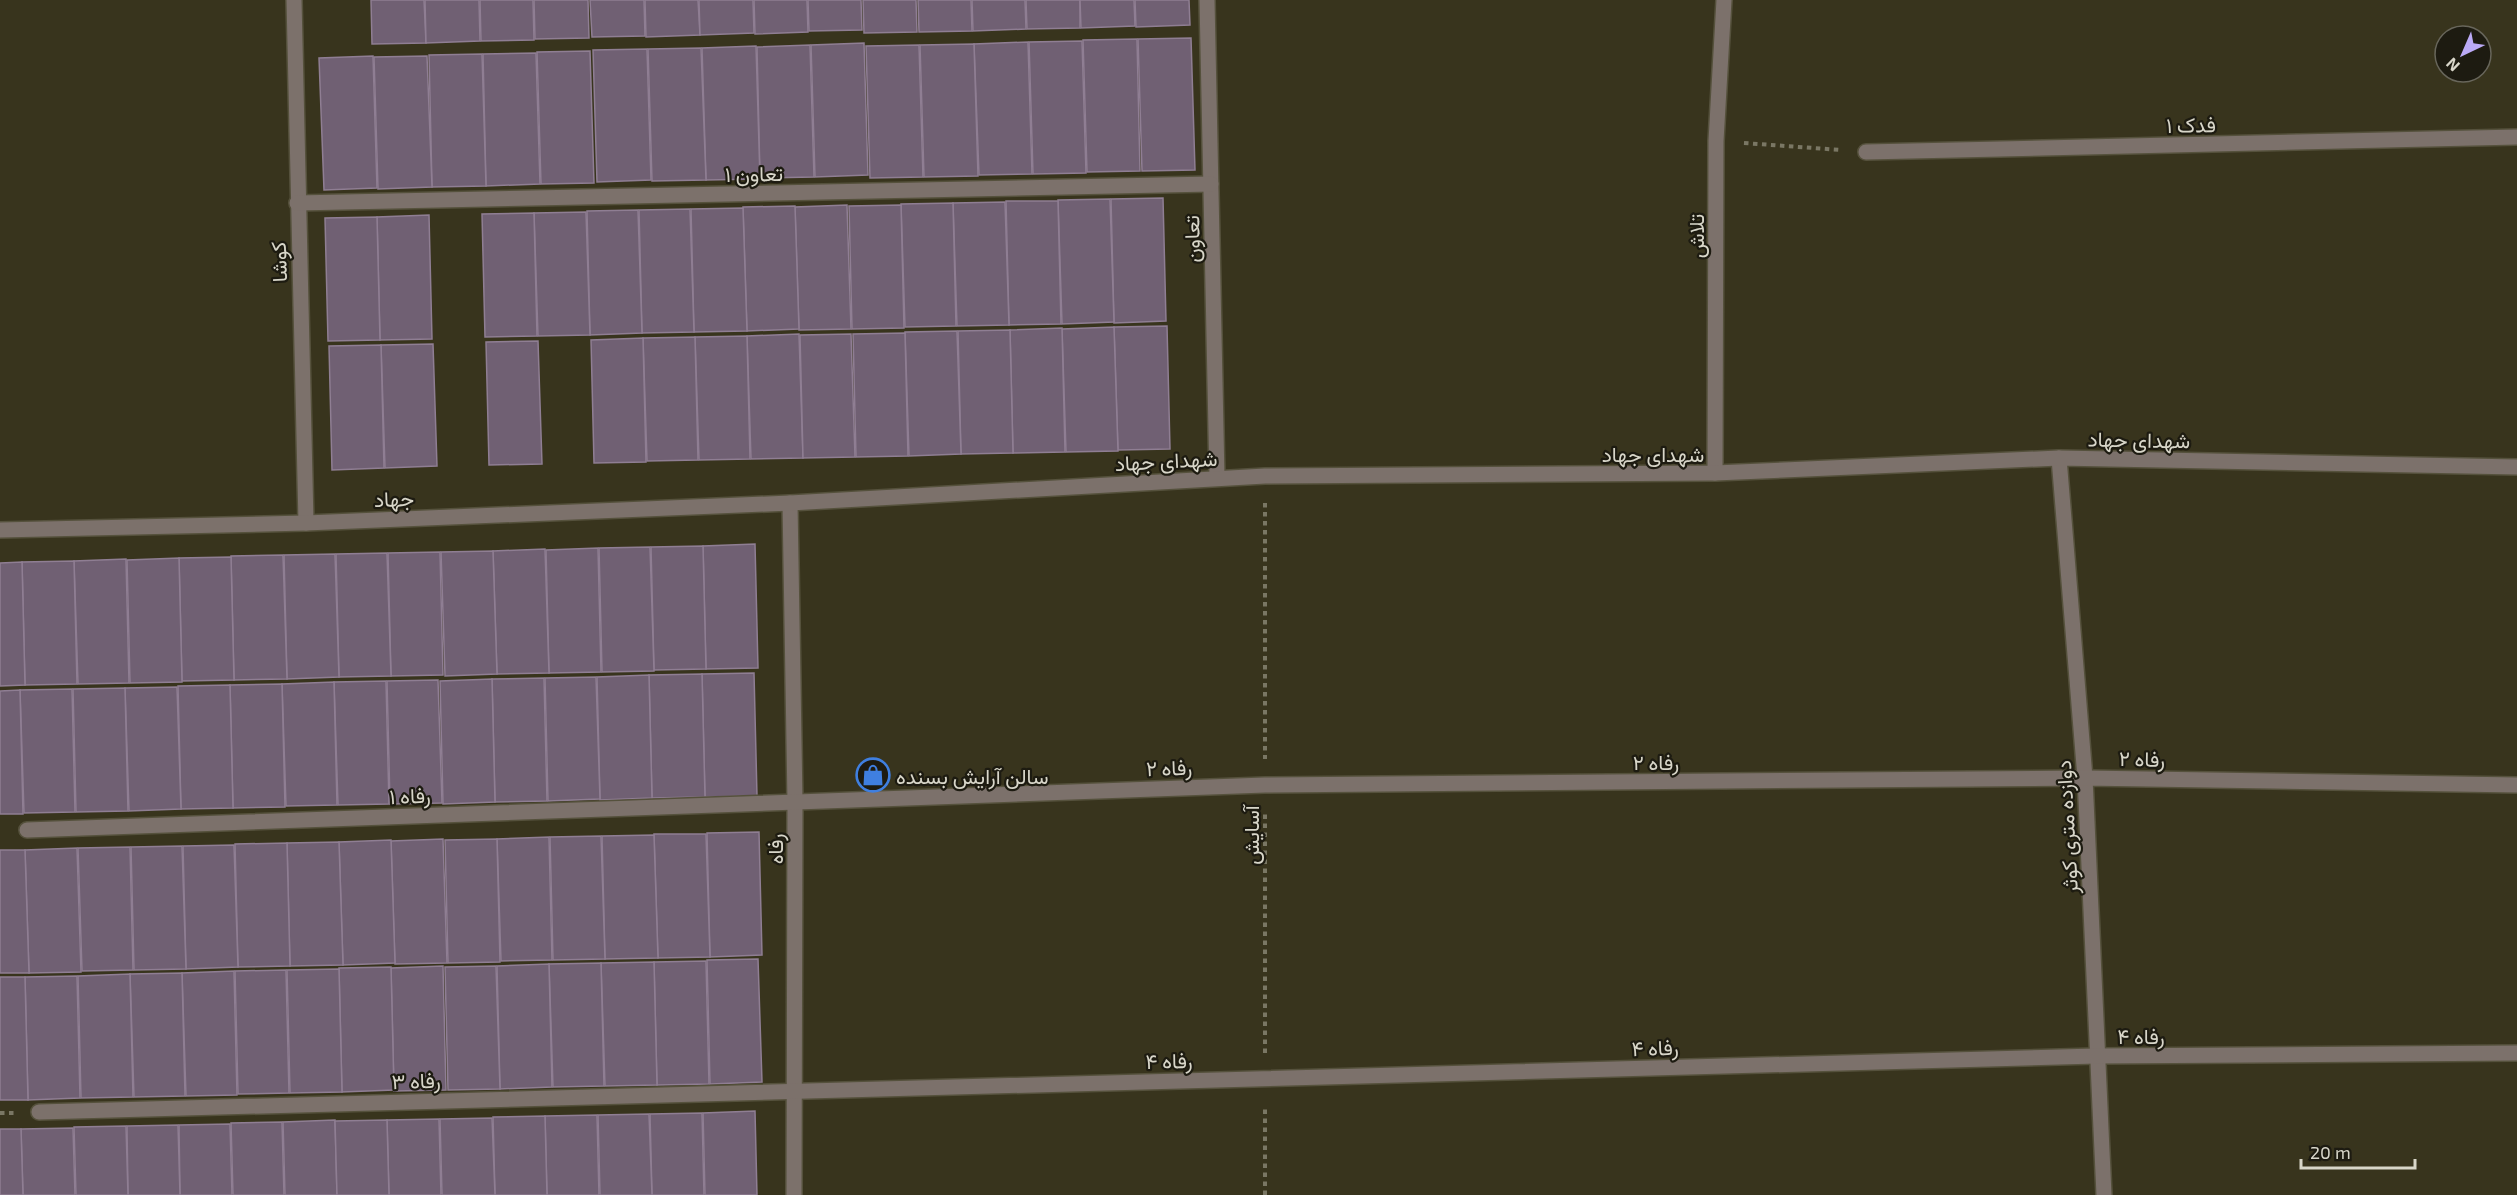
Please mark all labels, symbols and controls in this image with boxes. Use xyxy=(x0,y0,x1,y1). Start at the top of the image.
north arrow xyxy=(2433,24,2493,84)
text: N xyxy=(2441,54,2463,76)
street label: فدک ۱ xyxy=(2166,111,2216,137)
street label: تعاون ۱ xyxy=(725,160,783,188)
street label: تلاش xyxy=(1683,214,1709,258)
street label: تعاون xyxy=(1178,215,1206,263)
street label: کوشا xyxy=(265,241,293,283)
street label: شهدای جهاد xyxy=(2087,426,2191,454)
street label: شهدای جهاد xyxy=(1602,441,1704,468)
street label: شهدای جهاد xyxy=(1114,445,1218,477)
street label: جهاد xyxy=(374,485,415,513)
street label: رفاه ۲ xyxy=(2119,745,2165,773)
street label: رفاه ۲ xyxy=(1633,749,1679,776)
street label: رفاه ۲ xyxy=(1145,754,1193,782)
shop icon: سالن آرایش بسنده xyxy=(855,757,891,793)
street label: دوازده متری کوثر xyxy=(2050,759,2084,895)
place label: سالن آرایش بسنده xyxy=(896,763,1049,790)
street label: رفاه ۱ xyxy=(389,782,431,810)
street label: آسایش xyxy=(1238,803,1264,865)
street label: رفاه xyxy=(762,834,789,864)
street label: رفاه ۴ xyxy=(2117,1023,2165,1050)
street label: رفاه ۴ xyxy=(1631,1034,1679,1062)
street label: رفاه ۴ xyxy=(1145,1047,1193,1075)
street label: رفاه ۳ xyxy=(391,1067,441,1095)
scale bar xyxy=(2301,1132,2415,1170)
text: 20 m xyxy=(2310,1141,2351,1163)

